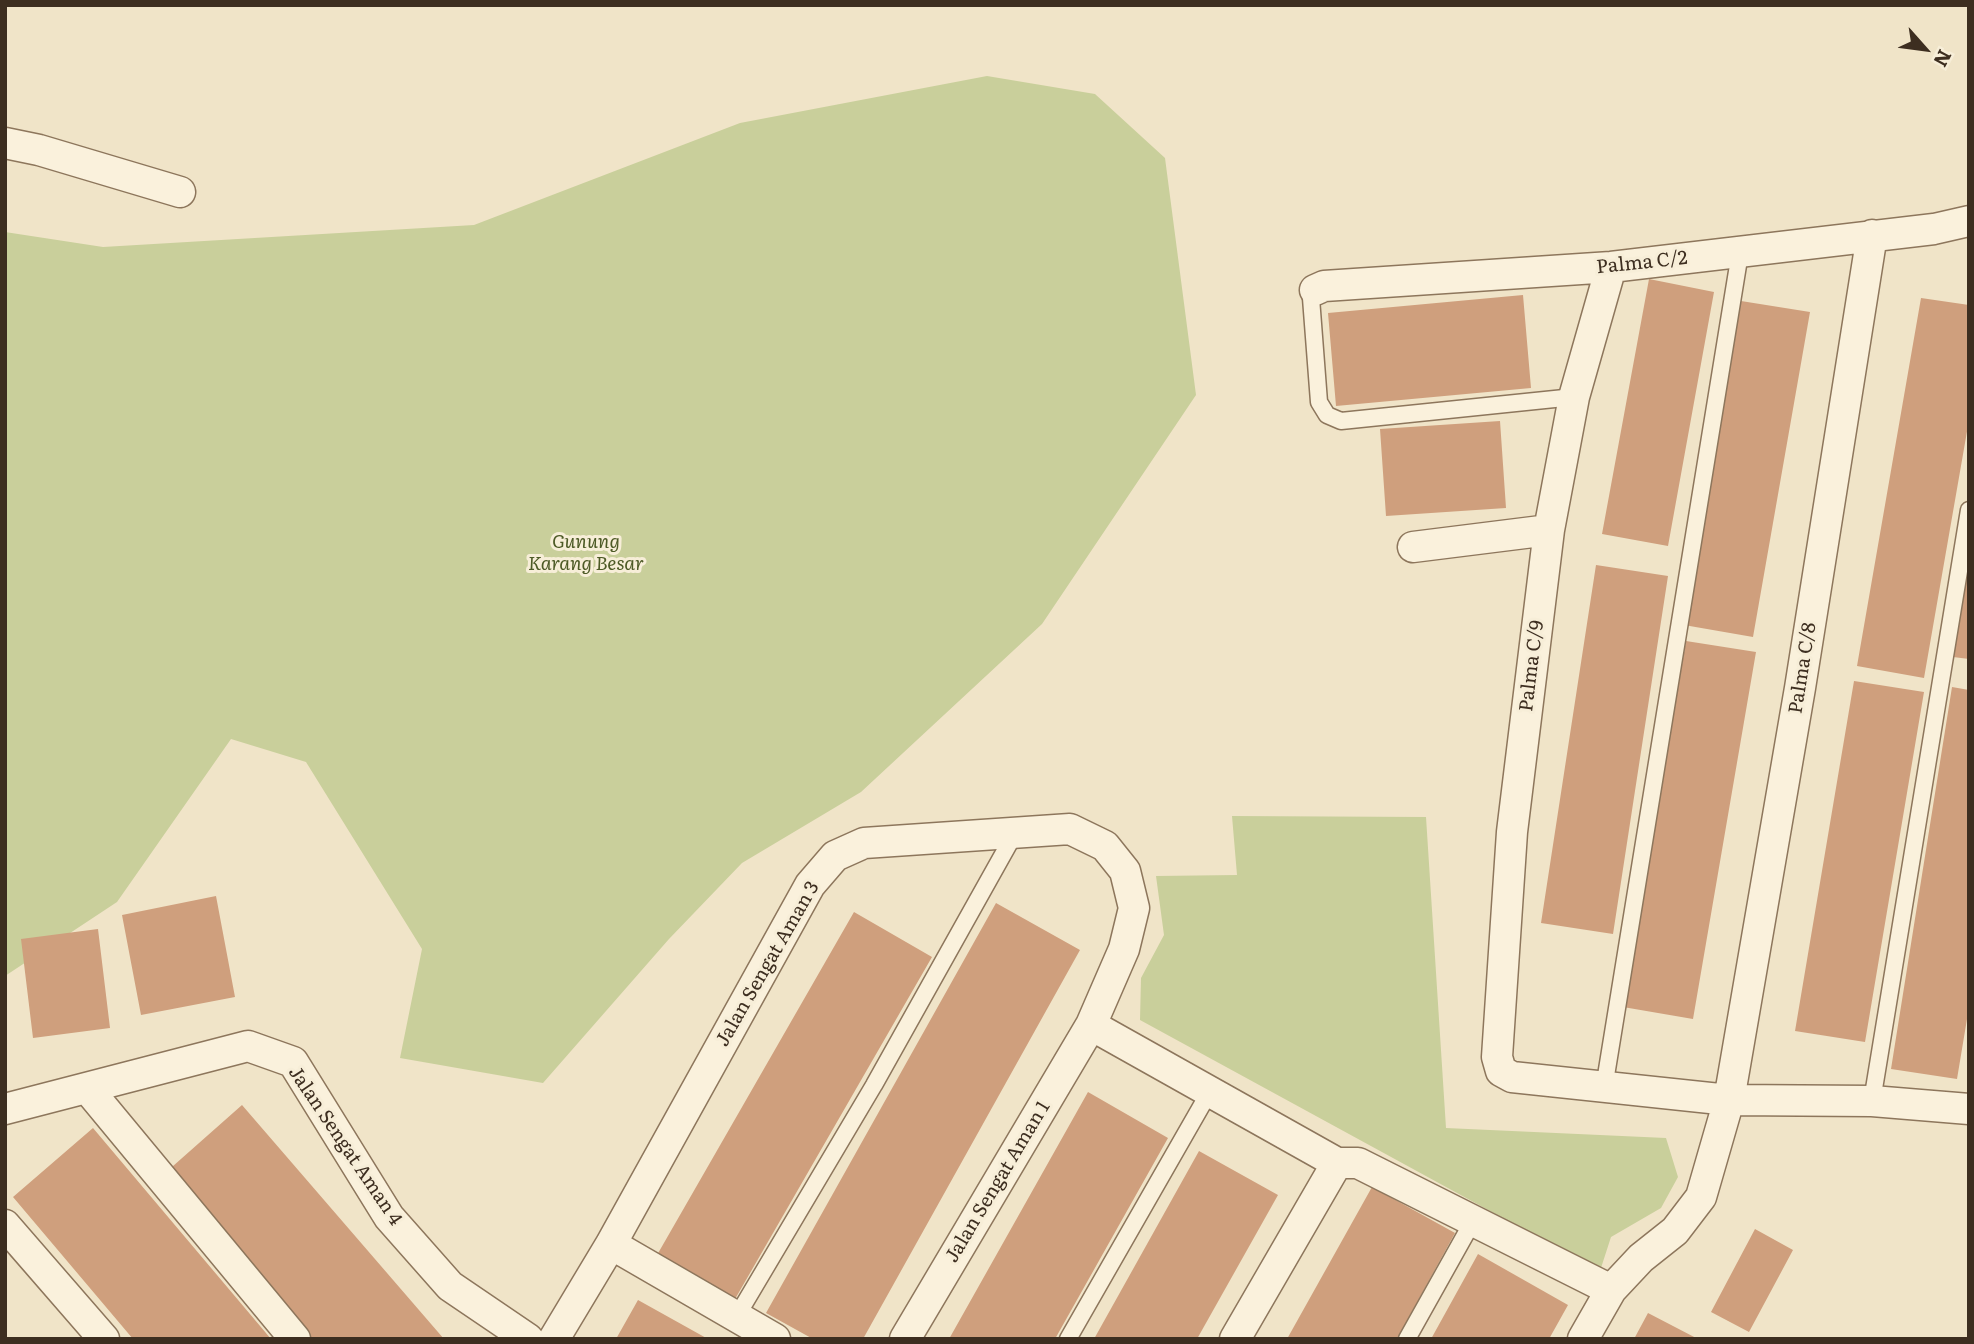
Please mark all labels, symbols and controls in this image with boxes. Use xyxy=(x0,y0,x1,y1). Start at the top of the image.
north arrow xyxy=(1890,14,1960,84)
text: N xyxy=(1927,45,1960,72)
street label: Palma C/2 xyxy=(1595,247,1689,279)
park label: Gunung Karang Besar xyxy=(528,531,644,575)
street label: Palma C/9 xyxy=(1515,619,1549,713)
street label: Palma C/8 xyxy=(1785,621,1821,715)
street label: Jalan Sengat Aman 3 xyxy=(711,877,825,1051)
street label: Jalan Sengat Aman 4 xyxy=(283,1062,407,1230)
street label: Jalan Sengat Aman 1 xyxy=(941,1097,1055,1267)

